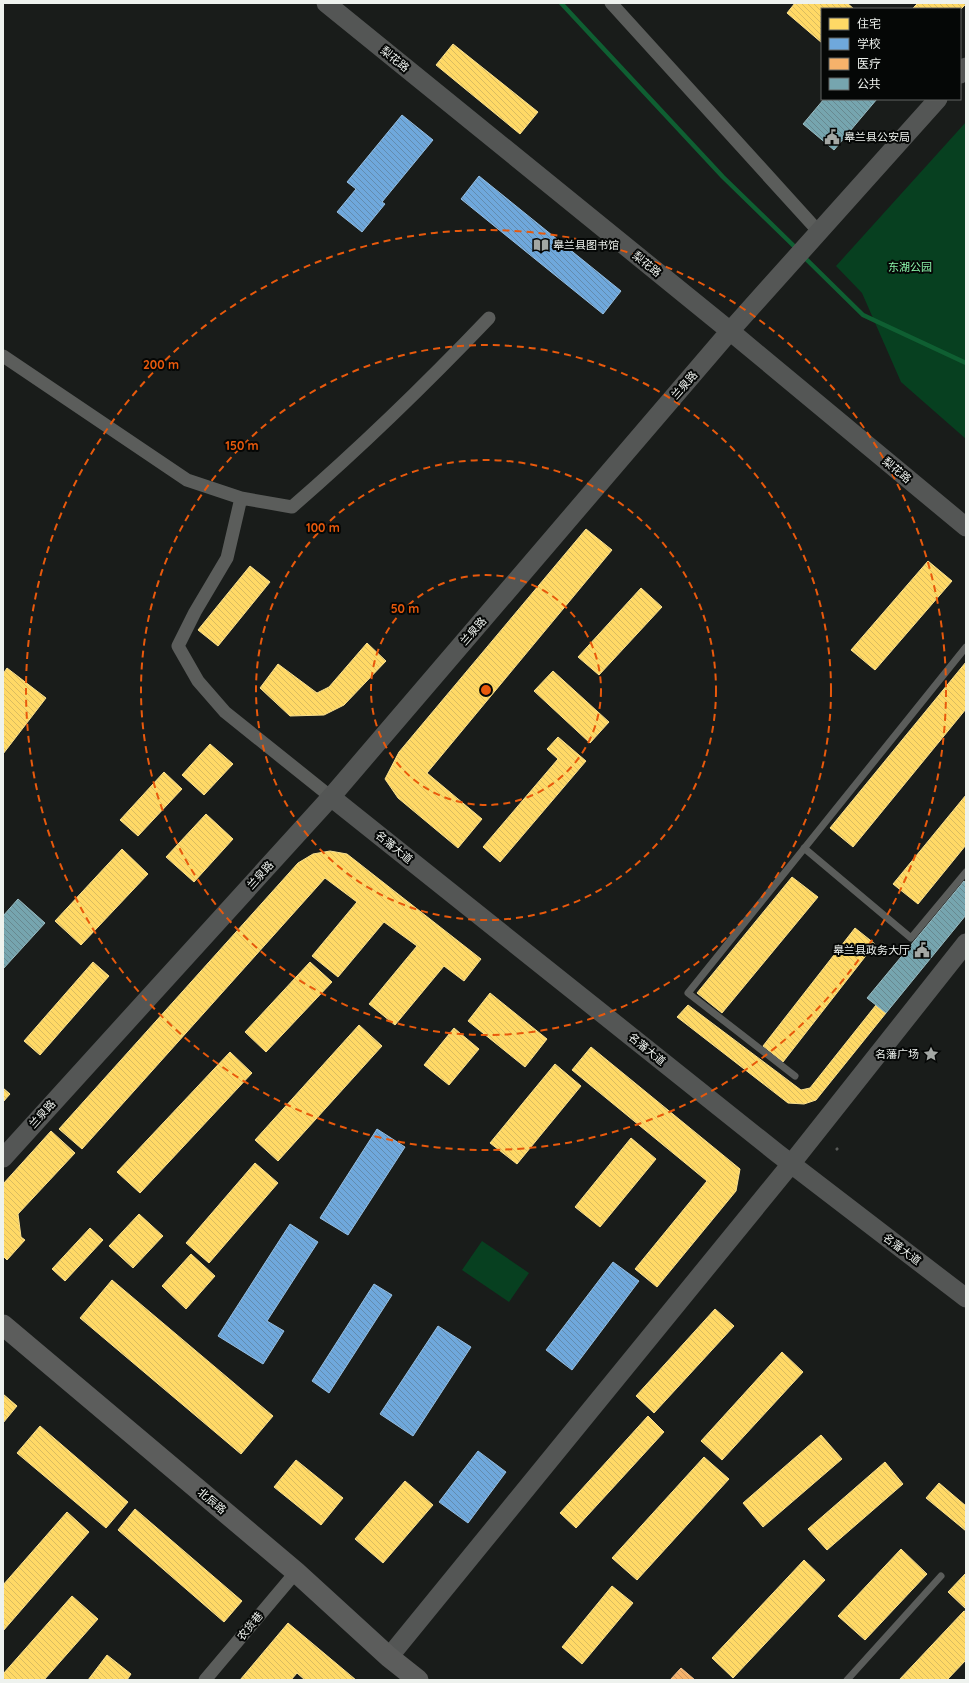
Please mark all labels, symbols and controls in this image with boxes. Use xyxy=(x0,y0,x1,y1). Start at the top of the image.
legend xyxy=(821,8,961,100)
text: 住宅 xyxy=(857,16,881,31)
text: 学校 xyxy=(857,36,881,51)
street label: 梨花路 xyxy=(378,43,412,75)
text: 医疗 xyxy=(857,56,881,71)
text: 公共 xyxy=(857,76,881,91)
public building icon: 皋兰县公安局 xyxy=(823,128,841,146)
place label: 皋兰县公安局 xyxy=(844,130,910,144)
library icon: 皋兰县图书馆 xyxy=(532,236,550,254)
place label: 皋兰县图书馆 xyxy=(553,238,619,252)
street label: 梨花路 xyxy=(630,248,664,280)
park label: 东湖公园 xyxy=(888,260,932,274)
text: 200 m xyxy=(143,357,179,372)
street label: 兰泉路 xyxy=(668,368,700,402)
text: 150 m xyxy=(225,438,259,453)
street label: 梨花路 xyxy=(880,454,914,486)
text: 100 m xyxy=(306,520,340,535)
text: 50 m xyxy=(391,601,419,616)
street label: 兰泉路 xyxy=(457,614,489,648)
centre of rings xyxy=(479,683,493,697)
street label: 名藩大道 xyxy=(372,828,416,866)
street label: 兰泉路 xyxy=(244,858,276,892)
public building icon: 皋兰县政务大厅 xyxy=(913,941,931,959)
place label: 皋兰县政务大厅 xyxy=(833,943,910,957)
street label: 名藩大道 xyxy=(625,1030,669,1068)
place icon: 名藩广场 xyxy=(922,1045,940,1063)
place label: 名藩广场 xyxy=(875,1047,919,1061)
street label: 兰泉路 xyxy=(26,1097,58,1131)
street label: 名藩大道 xyxy=(880,1230,924,1268)
street label: 北辰路 xyxy=(195,1485,229,1517)
street label: 农货巷 xyxy=(234,1609,266,1643)

